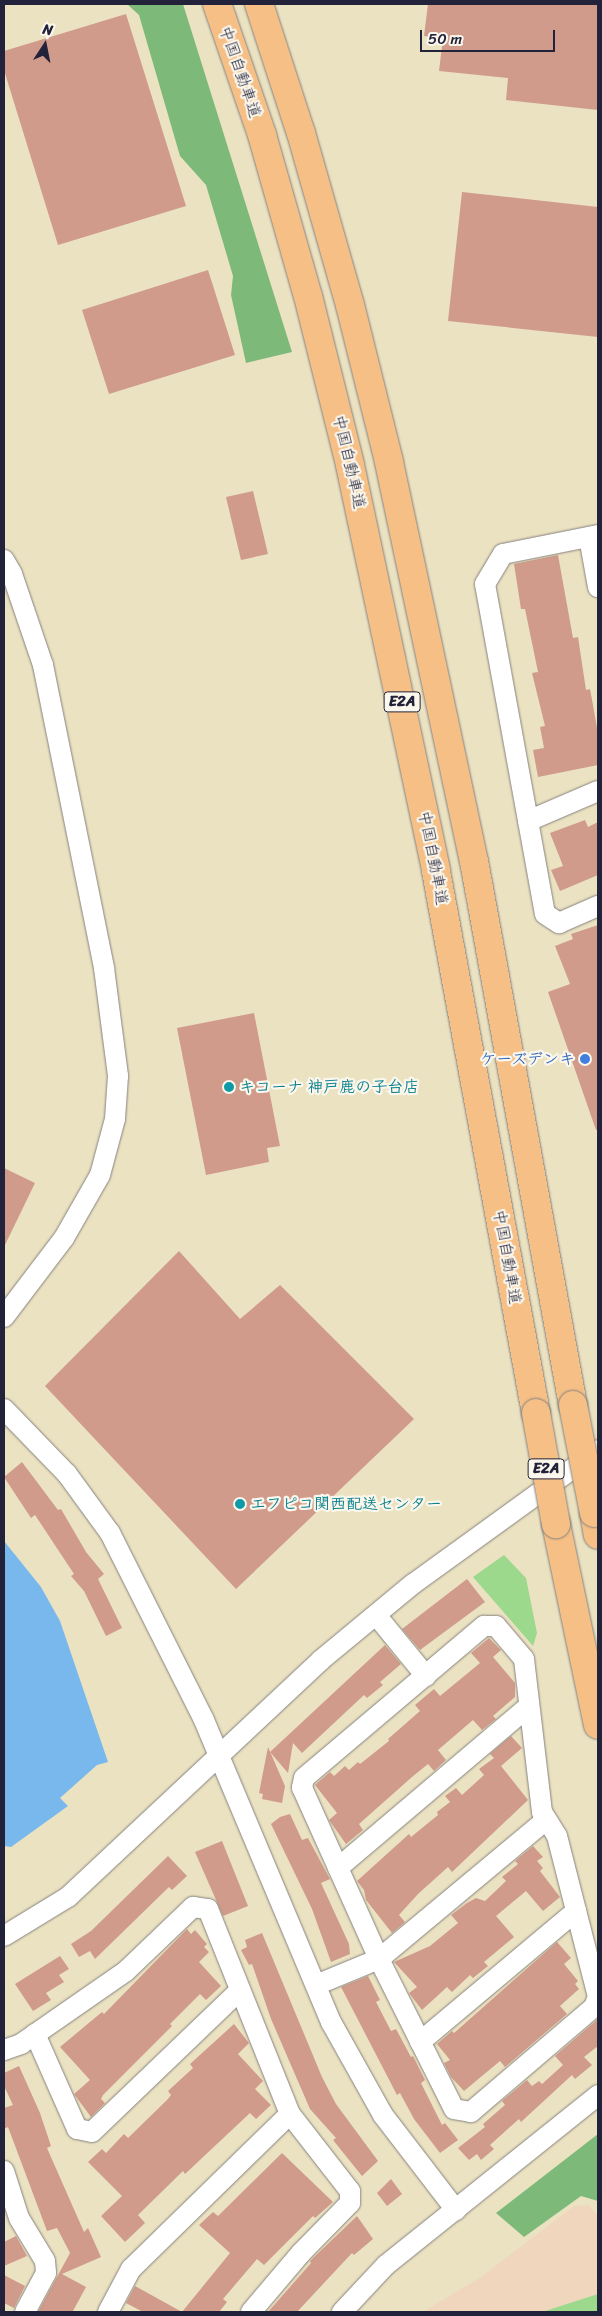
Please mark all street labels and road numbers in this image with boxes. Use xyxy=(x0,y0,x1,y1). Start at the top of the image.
street label: 中国自動車道 xyxy=(215,23,265,121)
street label: 中国自動車道 xyxy=(329,413,369,511)
road number: E2A xyxy=(383,690,421,714)
street label: 中国自動車道 xyxy=(414,809,452,907)
street label: 中国自動車道 xyxy=(489,1208,525,1306)
road number: E2A xyxy=(527,1456,565,1482)

